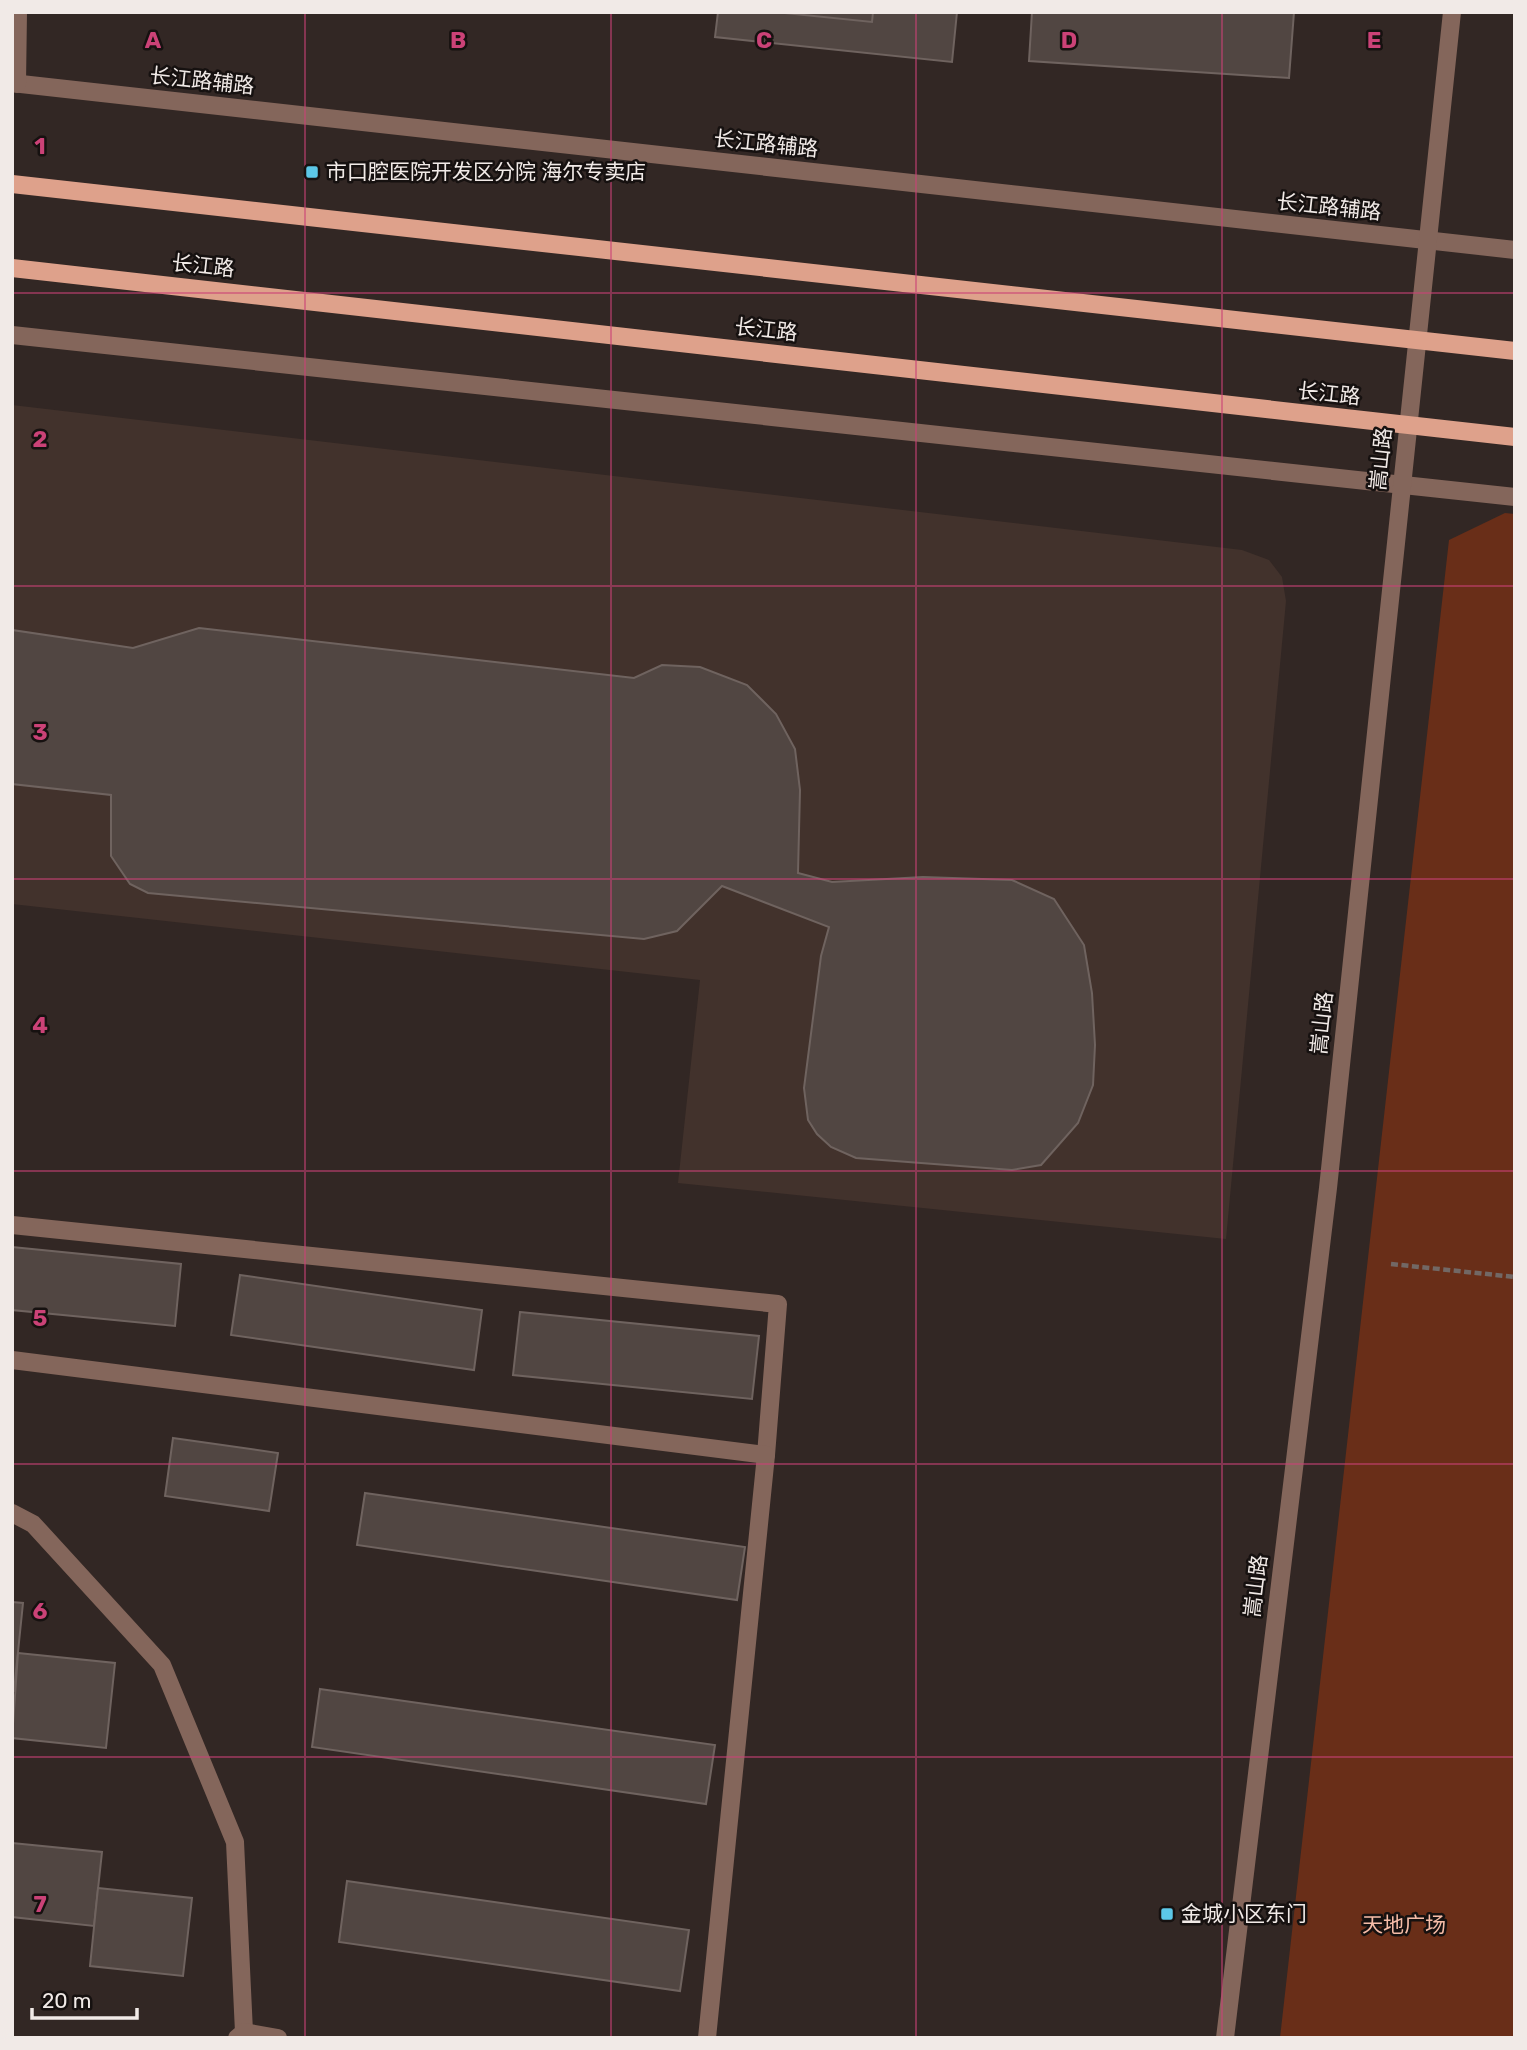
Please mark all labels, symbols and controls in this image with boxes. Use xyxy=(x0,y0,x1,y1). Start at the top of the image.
text: A xyxy=(145,26,162,54)
text: B xyxy=(450,26,466,54)
text: C xyxy=(756,26,772,54)
text: D xyxy=(1061,26,1077,54)
text: E xyxy=(1367,26,1381,54)
street label: 长江路辅路 xyxy=(149,63,256,98)
street label: 长江路辅路 xyxy=(713,126,820,161)
text: 1 xyxy=(34,132,46,160)
place label: 市口腔医院开发区分院 海尔专卖店 xyxy=(326,159,646,184)
marker: 市口腔医院开发区分院 海尔专卖店 xyxy=(304,164,320,180)
street label: 长江路辅路 xyxy=(1276,189,1383,224)
street label: 长江路 xyxy=(170,250,236,281)
street label: 长江路 xyxy=(733,314,799,345)
street label: 长江路 xyxy=(1296,378,1362,409)
text: 2 xyxy=(33,425,47,453)
street label: 嵩山路 xyxy=(1365,426,1396,492)
text: 3 xyxy=(32,718,48,746)
street label: 嵩山路 xyxy=(1306,990,1337,1056)
text: 4 xyxy=(32,1011,48,1039)
text: 5 xyxy=(33,1304,48,1332)
street label: 嵩山路 xyxy=(1239,1553,1272,1619)
text: 6 xyxy=(33,1597,48,1625)
text: 7 xyxy=(33,1890,47,1918)
place label: 金城小区东门 xyxy=(1181,1901,1307,1926)
marker: 金城小区东门 xyxy=(1159,1906,1175,1922)
park label: 天地广场 xyxy=(1362,1912,1446,1937)
scale bar xyxy=(32,1976,136,2020)
text: 20 m xyxy=(42,1988,91,2013)

